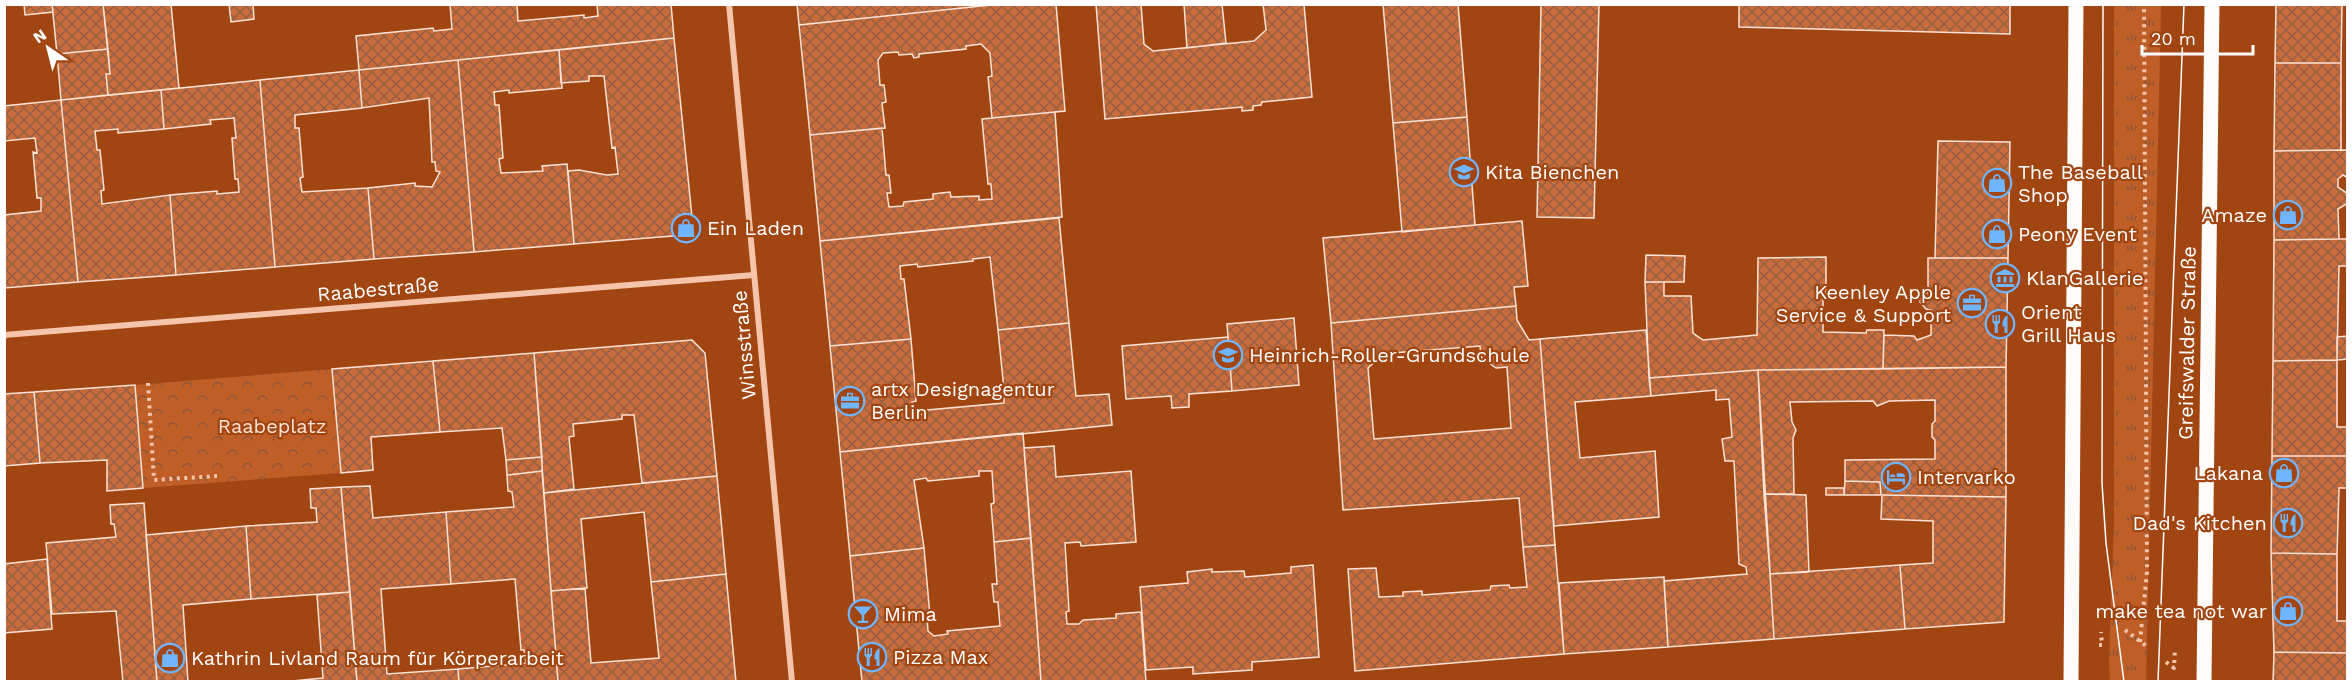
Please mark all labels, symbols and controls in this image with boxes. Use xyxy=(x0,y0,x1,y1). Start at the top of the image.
north arrow xyxy=(18,18,78,78)
scale bar xyxy=(2142,18,2253,56)
text: N xyxy=(29,25,50,47)
text: 20 m xyxy=(2151,28,2196,49)
school or university icon: Kita Bienchen xyxy=(1448,156,1480,188)
place label: Kita Bienchen xyxy=(1485,160,1619,184)
place label: The Baseball Shop xyxy=(2018,160,2143,207)
shop icon: The Baseball Shop xyxy=(1981,167,2013,199)
shop icon: Amaze xyxy=(2272,199,2304,231)
place label: Amaze xyxy=(2201,203,2267,227)
shop icon: Ein Laden xyxy=(670,212,702,244)
place label: Ein Laden xyxy=(707,216,804,240)
shop icon: Peony Event xyxy=(1981,218,2013,250)
place label: Peony Event xyxy=(2018,222,2138,246)
street label: Greifswalder Straße xyxy=(2173,246,2201,440)
museum icon: KlanGallerie xyxy=(1989,262,2021,294)
place label: KlanGallerie xyxy=(2026,266,2143,290)
street label: Raabestraße xyxy=(316,272,440,306)
place label: Keenley Apple Service & Support xyxy=(1776,280,1952,327)
office icon: Keenley Apple Service & Support xyxy=(1956,287,1988,319)
street label: Winsstraße xyxy=(727,289,761,401)
place label: Orient Grill Haus xyxy=(2021,300,2116,347)
restaurant icon: Orient Grill Haus xyxy=(1984,308,2016,340)
school or university icon: Heinrich-Roller-Grundschule xyxy=(1212,339,1244,371)
place label: Heinrich-Roller-Grundschule xyxy=(1249,343,1530,367)
place label: artx Designagentur Berlin xyxy=(871,377,1055,424)
office icon: artx Designagentur Berlin xyxy=(834,385,866,417)
park label: Raabeplatz xyxy=(218,414,326,438)
shop icon: Lakana xyxy=(2268,457,2300,489)
hotel icon: Intervarko xyxy=(1880,461,1912,493)
place label: Lakana xyxy=(2194,461,2263,485)
place label: Intervarko xyxy=(1917,465,2016,489)
restaurant icon: Dad's Kitchen xyxy=(2272,507,2304,539)
place label: Dad's Kitchen xyxy=(2133,511,2267,535)
shop icon: make tea not war xyxy=(2272,595,2304,627)
bar icon: Mima xyxy=(847,598,879,630)
place label: make tea not war xyxy=(2095,599,2267,623)
place label: Mima xyxy=(884,602,937,626)
restaurant icon: Pizza Max xyxy=(856,641,888,673)
shop icon: Kathrin Livland Raum für Körperarbeit xyxy=(154,642,186,674)
place label: Pizza Max xyxy=(893,645,989,669)
place label: Kathrin Livland Raum für Körperarbeit xyxy=(191,646,565,670)

